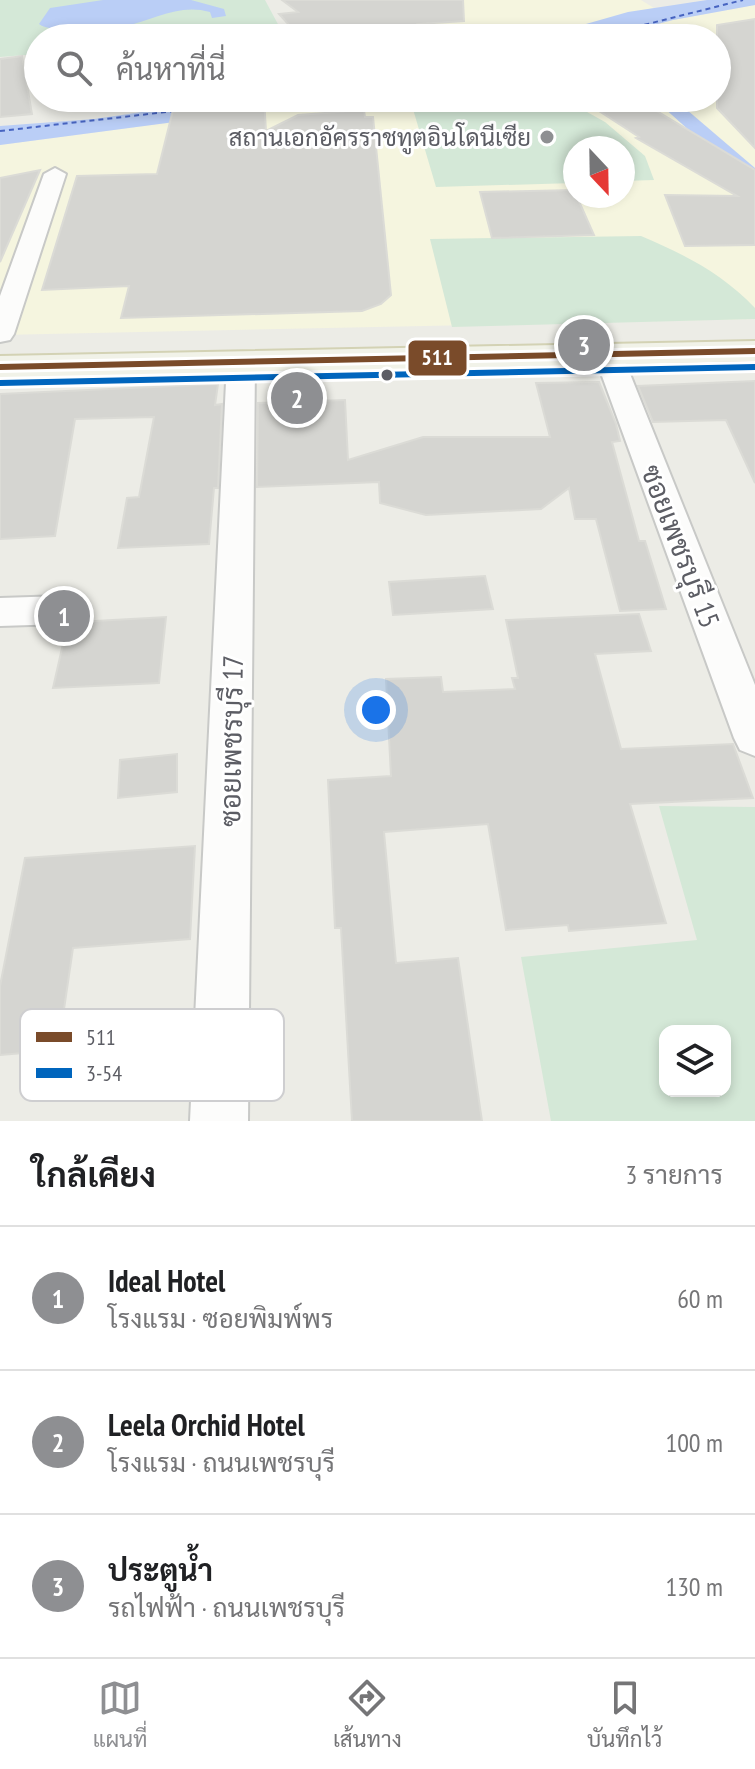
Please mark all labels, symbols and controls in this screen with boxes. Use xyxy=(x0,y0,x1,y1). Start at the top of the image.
search box xyxy=(24,24,731,112)
icon: search xyxy=(52,46,96,90)
text: ค้นหาที่นี่ xyxy=(116,49,226,88)
place label: สถานเอกอัครราชทูตอินโดนีเซีย xyxy=(229,122,531,155)
marker: สถานเอกอัครราชทูตอินโดนีเซีย xyxy=(538,128,556,146)
north arrow xyxy=(563,136,635,208)
pin: 3 xyxy=(558,315,610,375)
line badge: 511 xyxy=(407,339,468,377)
text: 511 xyxy=(421,343,453,371)
unlabelled marker xyxy=(379,367,395,383)
pin: 2 xyxy=(271,368,323,428)
street label: ซอยเพชรบุรี 15 xyxy=(631,459,729,634)
pin: 1 xyxy=(38,586,90,646)
street label: ซอยเพชรบุรี 17 xyxy=(211,655,253,827)
your location xyxy=(356,690,396,730)
legend xyxy=(20,1009,284,1101)
text: 511 xyxy=(86,1023,116,1051)
map controls xyxy=(659,1025,731,1097)
button: layers xyxy=(659,1025,731,1097)
text: 3-54 xyxy=(86,1059,122,1087)
text: ใกล้เคียง xyxy=(32,1152,156,1196)
text: 3 รายการ xyxy=(626,1158,723,1191)
text: Ideal Hotel xyxy=(108,1261,225,1300)
text: 1 xyxy=(52,1282,64,1315)
text: 60 m xyxy=(677,1282,723,1315)
text: โรงแรม · ซอยพิมพ์พร xyxy=(108,1302,333,1335)
text: Leela Orchid Hotel xyxy=(108,1405,305,1444)
text: 2 xyxy=(52,1426,64,1459)
text: 100 m xyxy=(665,1426,723,1459)
text: โรงแรม · ถนนเพชรบุรี xyxy=(108,1446,335,1479)
text: ประตูน้ำ xyxy=(108,1550,213,1589)
text: 3 xyxy=(52,1570,64,1603)
text: 130 m xyxy=(665,1570,723,1603)
text: รถไฟฟ้า · ถนนเพชรบุรี xyxy=(108,1591,345,1624)
tab: แผนที่ xyxy=(93,1676,148,1753)
tab: เส้นทาง xyxy=(333,1676,402,1753)
tab: บันทึกไว้ xyxy=(587,1676,662,1753)

